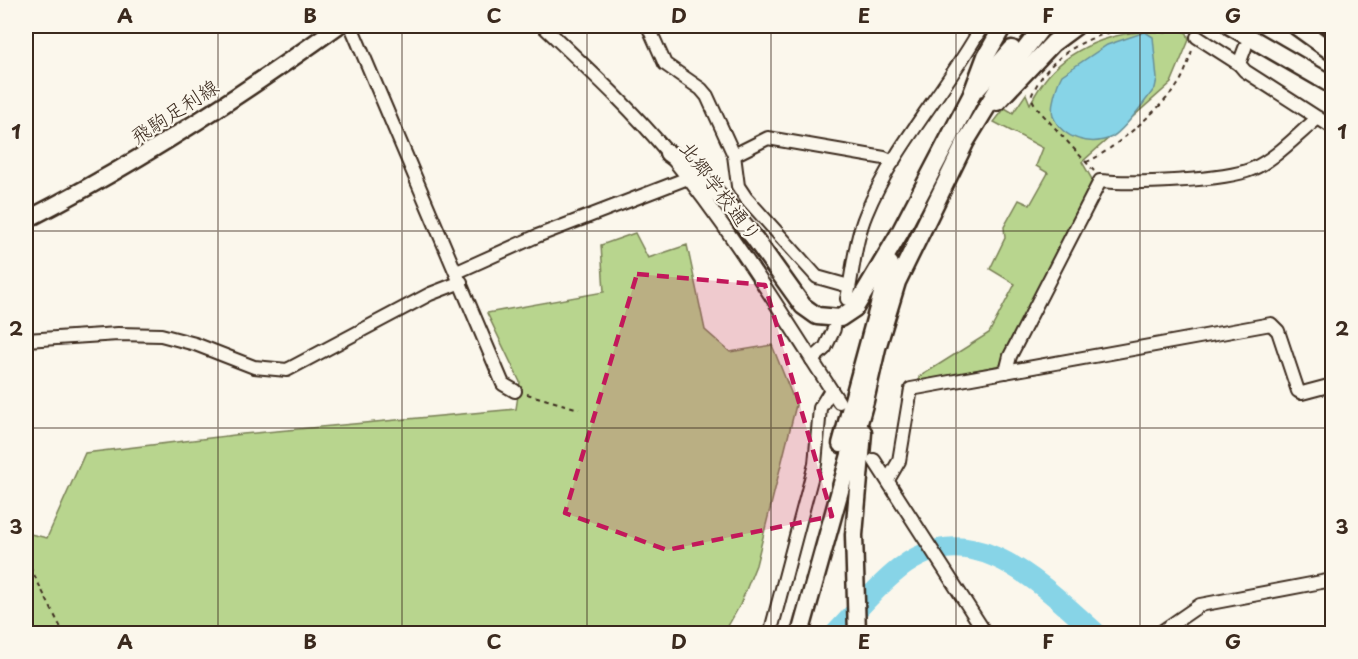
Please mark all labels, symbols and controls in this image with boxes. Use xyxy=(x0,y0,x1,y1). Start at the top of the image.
text: A xyxy=(117,0,133,30)
text: B xyxy=(303,0,317,30)
text: C xyxy=(486,0,502,30)
text: D xyxy=(671,0,687,30)
text: E xyxy=(858,0,870,30)
text: F xyxy=(1042,0,1054,30)
text: G xyxy=(1225,0,1241,30)
street label: 飛駒足利線 xyxy=(124,71,224,151)
text: 1 xyxy=(11,116,21,146)
text: 1 xyxy=(1337,116,1347,146)
street label: 北郷学校通り xyxy=(673,134,769,248)
text: 2 xyxy=(9,313,23,343)
text: 2 xyxy=(1335,313,1349,343)
text: 3 xyxy=(9,511,23,541)
text: 3 xyxy=(1335,511,1349,541)
text: A xyxy=(117,626,133,656)
text: B xyxy=(303,626,317,656)
text: C xyxy=(486,626,502,656)
text: D xyxy=(671,626,687,656)
text: E xyxy=(858,626,870,656)
text: F xyxy=(1042,626,1054,656)
text: G xyxy=(1225,626,1241,656)

